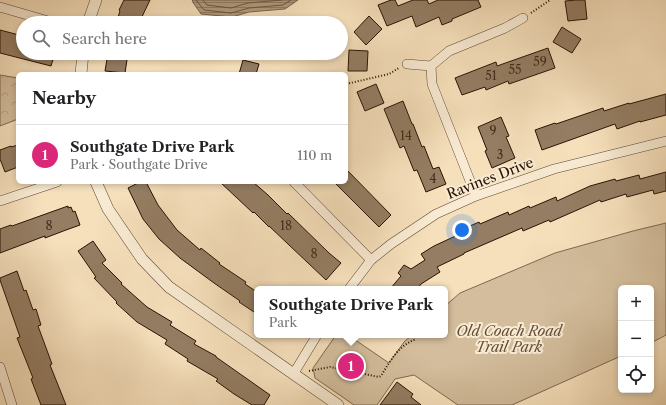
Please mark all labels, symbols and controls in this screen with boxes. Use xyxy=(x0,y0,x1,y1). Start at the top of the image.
search box xyxy=(16,16,348,60)
icon: search xyxy=(30,27,52,49)
text: Search here xyxy=(62,29,147,48)
house number: 59 xyxy=(533,54,547,69)
house number: 55 xyxy=(508,62,522,77)
house number: 51 xyxy=(485,68,497,83)
text: Nearby xyxy=(32,88,96,108)
house number: 9 xyxy=(489,123,497,138)
house number: 14 xyxy=(400,128,412,143)
text: Southgate Drive Park xyxy=(70,137,234,156)
text: 1 xyxy=(42,147,48,163)
text: 110 m xyxy=(297,147,332,163)
house number: 3 xyxy=(497,147,503,162)
street label: Ravines Drive xyxy=(444,153,536,203)
text: Park · Southgate Drive xyxy=(70,156,208,172)
house number: 4 xyxy=(430,171,437,186)
house number: 8 xyxy=(45,218,53,233)
house number: 18 xyxy=(280,218,292,233)
your location xyxy=(452,220,472,240)
house number: 8 xyxy=(310,246,318,261)
map controls xyxy=(618,285,654,393)
button: + xyxy=(618,285,654,321)
popup xyxy=(254,286,448,338)
text: Southgate Drive Park xyxy=(269,295,433,314)
text: Park xyxy=(269,314,297,330)
button: − xyxy=(618,321,654,357)
park label: Old Coach Road Trail Park xyxy=(456,322,563,356)
pin: 1 xyxy=(338,351,364,381)
button: locate xyxy=(618,357,654,393)

